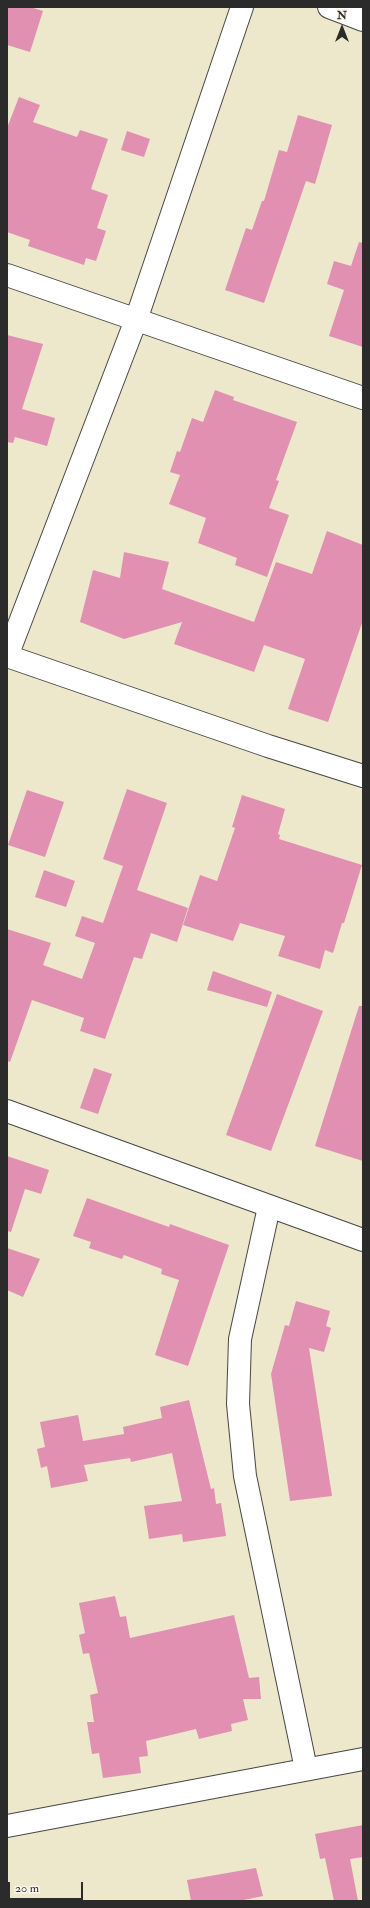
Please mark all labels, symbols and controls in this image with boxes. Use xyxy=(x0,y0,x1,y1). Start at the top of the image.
north arrow xyxy=(322,8,362,48)
text: N xyxy=(337,9,347,22)
scale bar xyxy=(10,1874,85,1900)
text: 20 m xyxy=(15,1881,39,1896)

